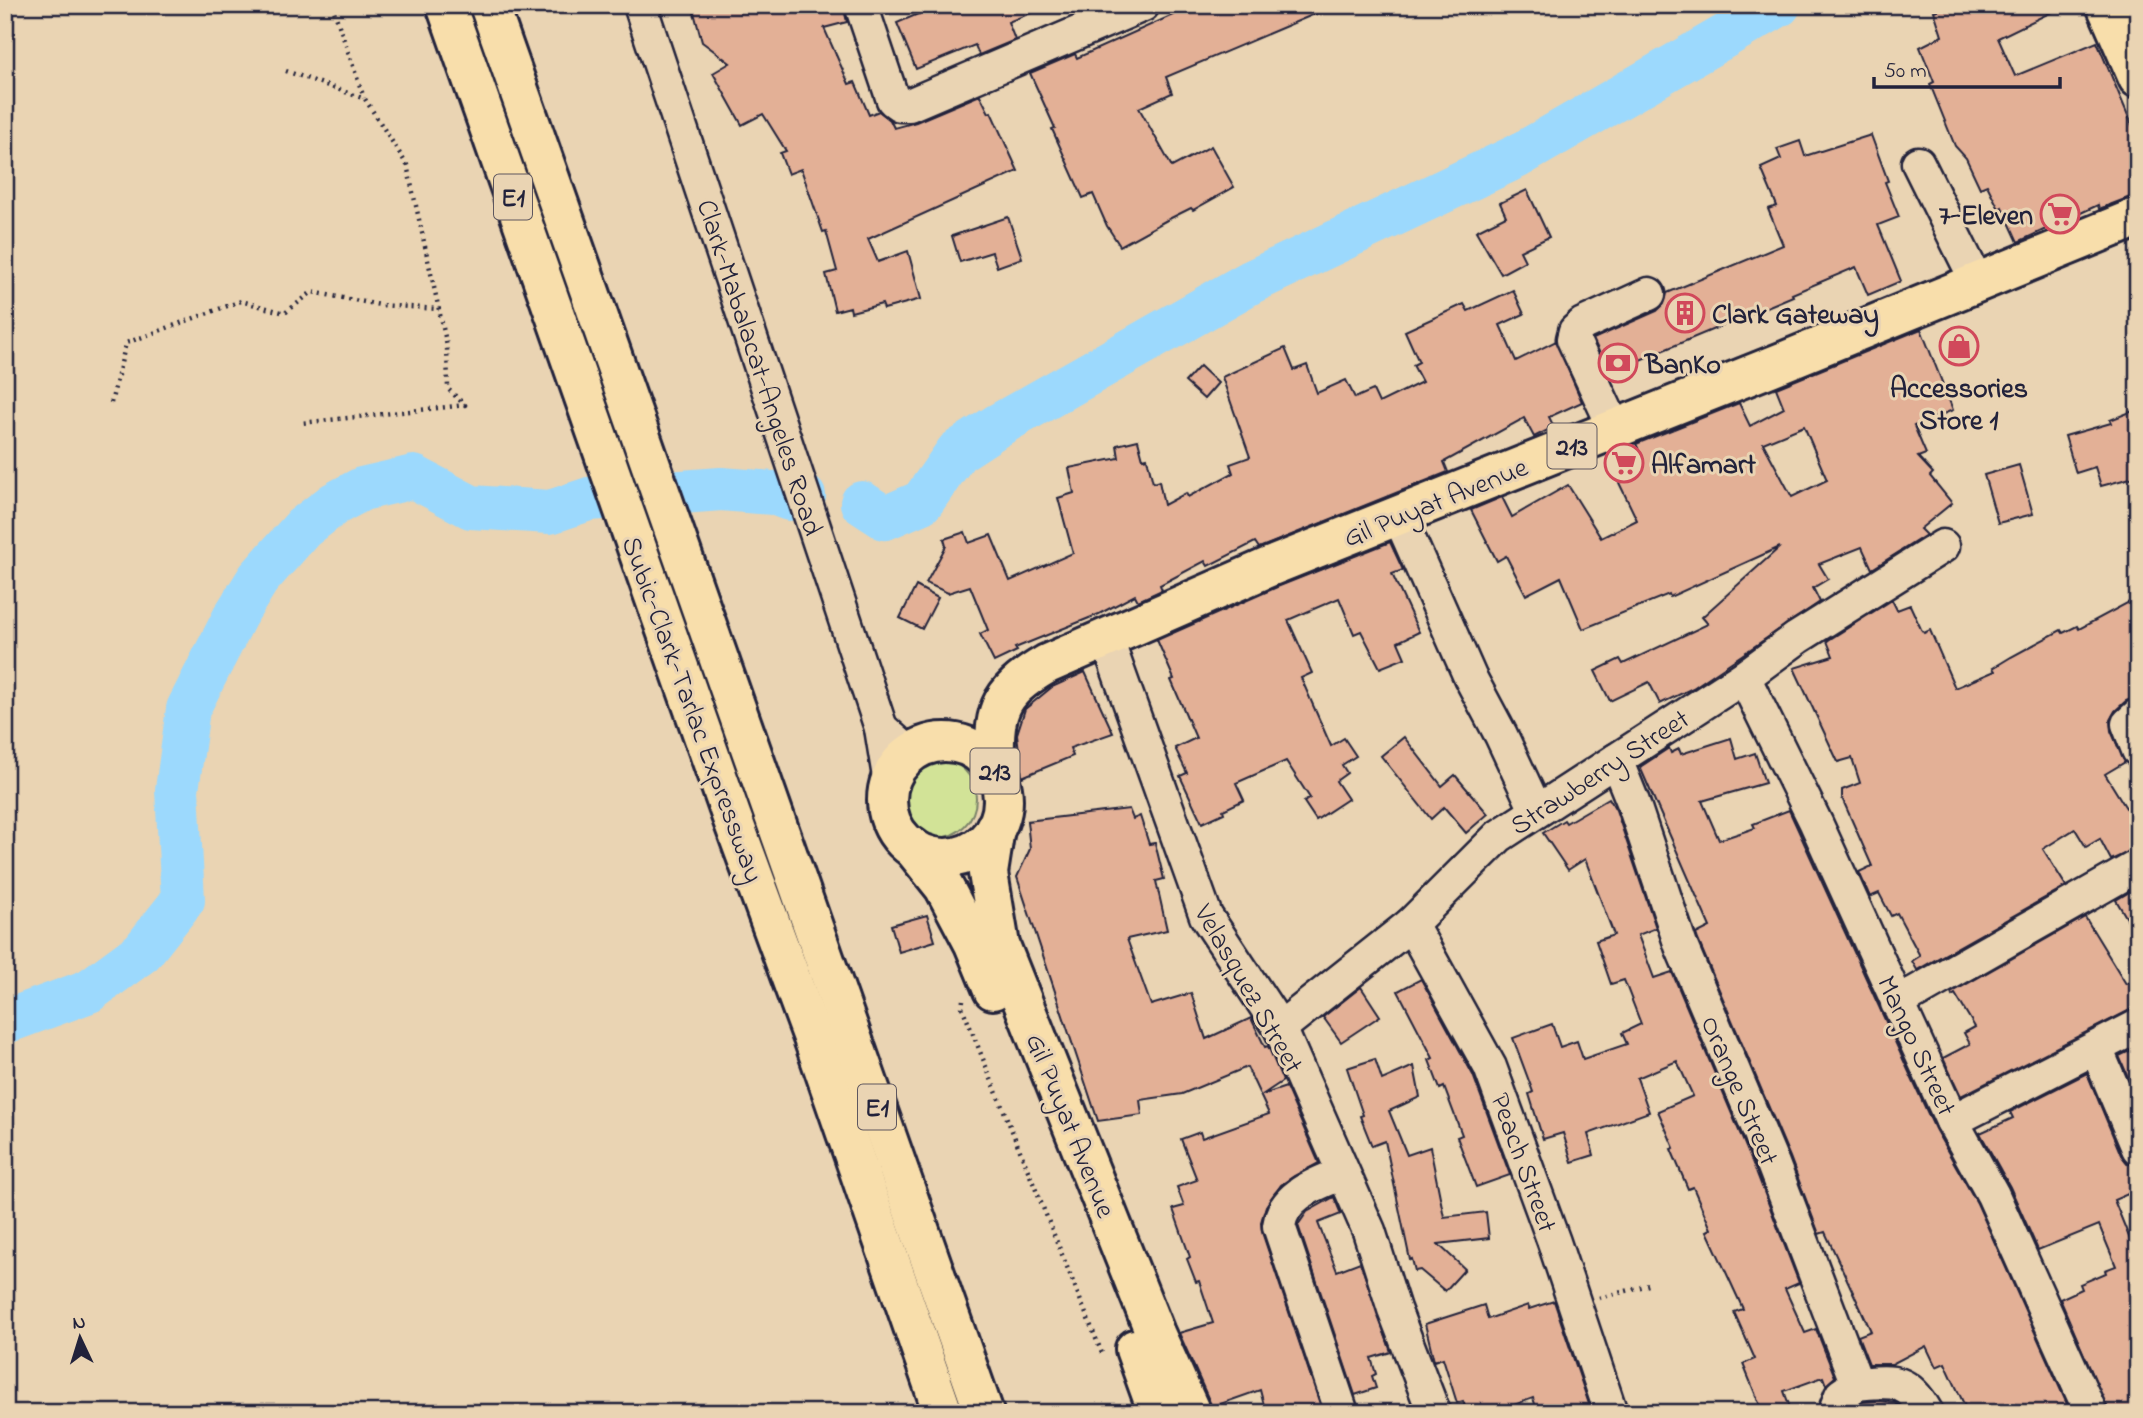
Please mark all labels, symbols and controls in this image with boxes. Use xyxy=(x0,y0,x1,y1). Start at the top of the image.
scale bar xyxy=(1874,46,2059,90)
text: 50 m xyxy=(1884,57,1927,87)
road number: E1 xyxy=(494,174,532,220)
supermarket icon: 7-Eleven xyxy=(2039,193,2081,235)
street label: Clark-Mabalacat-Angeles Road xyxy=(684,195,832,542)
place label: 7-Eleven xyxy=(1939,197,2033,238)
building icon: Clark Gateway xyxy=(1664,292,1706,334)
place label: Clark Gateway xyxy=(1712,296,1879,337)
shop icon: Accessories Store 1 xyxy=(1938,325,1980,367)
bank icon: BanKo xyxy=(1597,342,1639,384)
place label: BanKo xyxy=(1643,346,1721,387)
place label: Accessories Store 1 xyxy=(1890,370,2028,443)
road number: 213 xyxy=(1548,424,1596,468)
supermarket icon: Alfamart xyxy=(1603,442,1645,484)
place label: Alfamart xyxy=(1651,446,1757,487)
street label: Gil Puyat Avenue xyxy=(1338,448,1535,560)
street label: Subic-Clark-Tarlac Expressway xyxy=(609,531,773,889)
street label: Strawberry Street xyxy=(1503,700,1699,847)
road number: 213 xyxy=(970,748,1020,793)
street label: Velasquez Street xyxy=(1181,897,1312,1082)
street label: Mango Street xyxy=(1864,970,1965,1123)
street label: Orange Street xyxy=(1688,1010,1788,1172)
street label: Gil Puyat Avenue xyxy=(1013,1028,1125,1225)
road number: E1 xyxy=(858,1084,896,1130)
street label: Peach Street xyxy=(1478,1088,1566,1239)
north arrow xyxy=(46,1302,116,1372)
text: N xyxy=(72,1310,87,1337)

